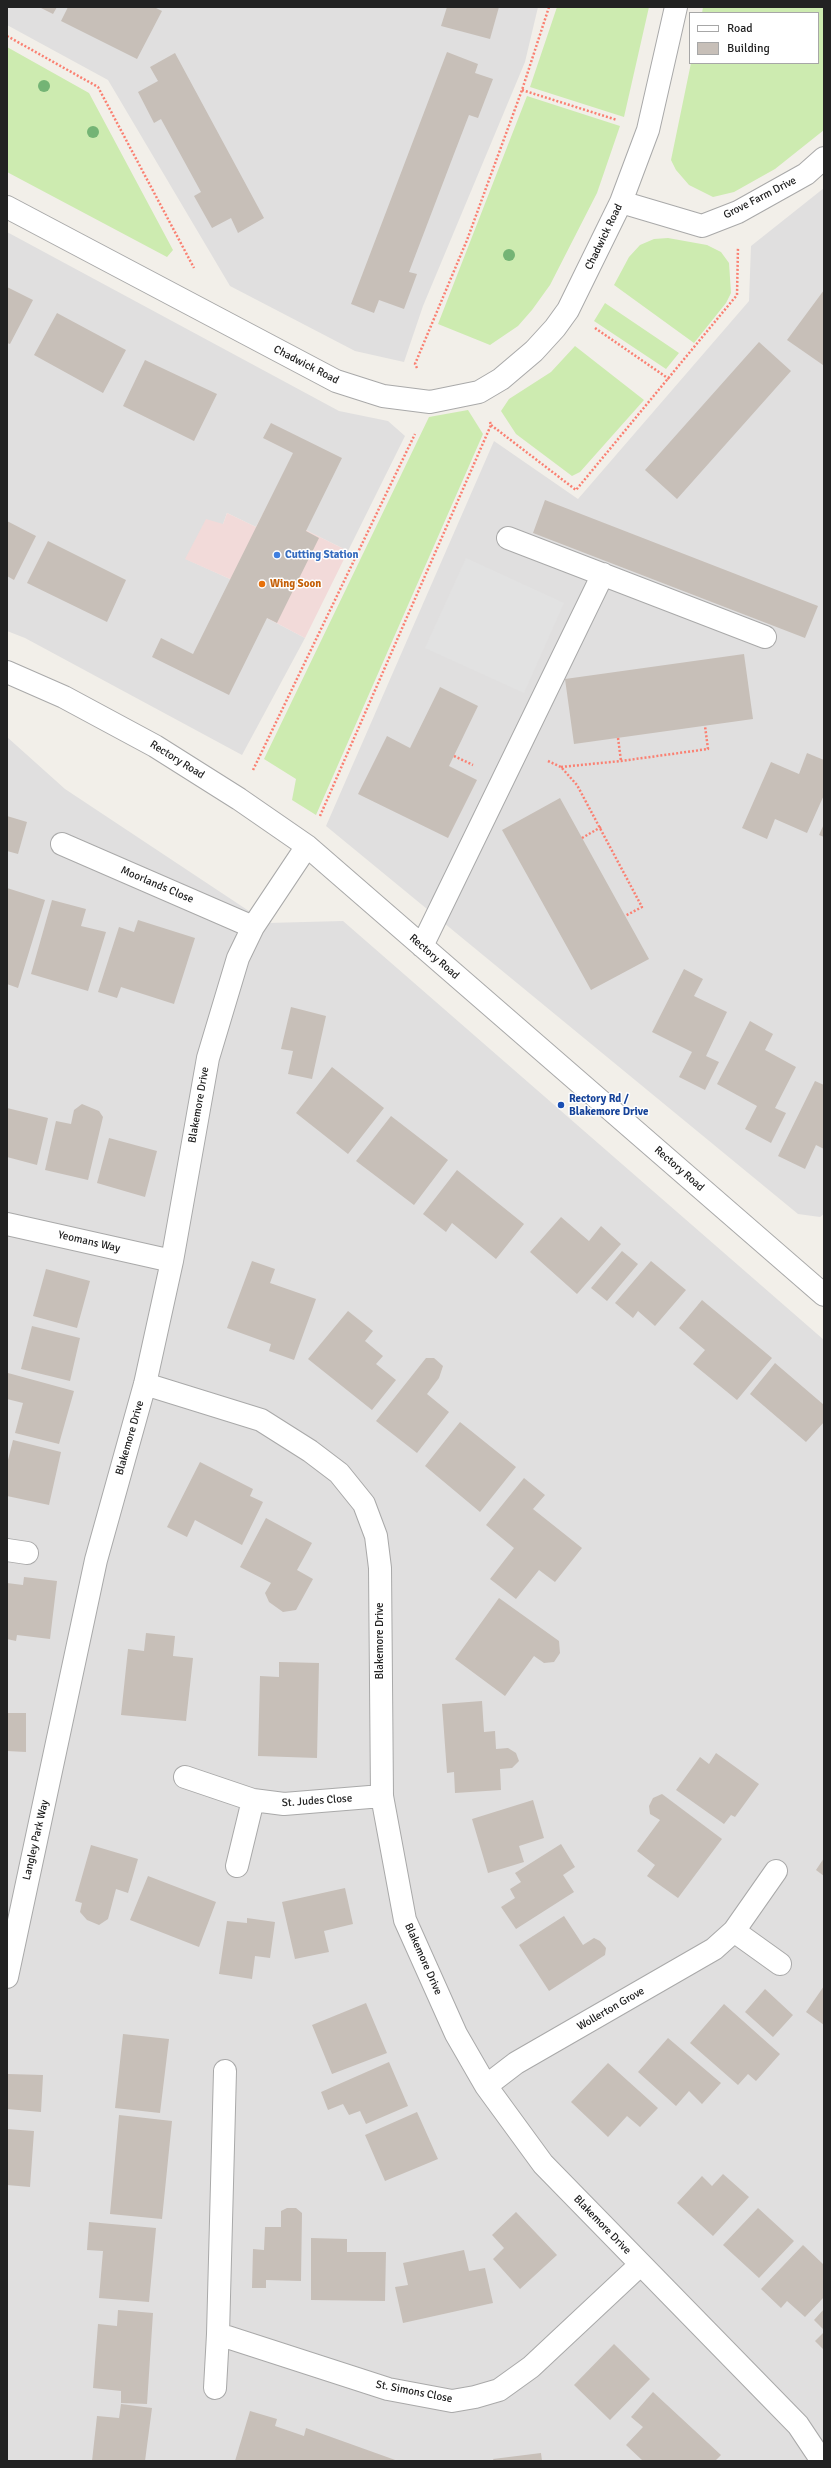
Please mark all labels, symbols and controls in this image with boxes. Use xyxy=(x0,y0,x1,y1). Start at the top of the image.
legend xyxy=(689,12,819,64)
text: Road xyxy=(727,21,753,36)
text: Building xyxy=(727,41,770,56)
street label: Grove Farm Drive xyxy=(721,174,799,222)
street label: Chadwick Road xyxy=(582,202,626,272)
street label: Chadwick Road xyxy=(271,343,341,387)
place label: Cutting Station xyxy=(285,548,359,562)
marker: Cutting Station xyxy=(272,550,282,560)
place label: Wing Soon xyxy=(270,577,321,591)
marker: Wing Soon xyxy=(257,579,267,589)
street label: Rectory Road xyxy=(147,738,207,782)
street label: Moorlands Close xyxy=(118,864,196,906)
street label: Rectory Road xyxy=(406,932,462,982)
street label: Blakemore Drive xyxy=(186,1066,212,1144)
place label: Rectory Rd / Blakemore Drive xyxy=(569,1092,648,1118)
marker: Rectory Rd / Blakemore Drive xyxy=(556,1100,566,1110)
street label: Rectory Road xyxy=(651,1144,707,1194)
street label: Yeomans Way xyxy=(57,1228,121,1256)
street label: Blakemore Drive xyxy=(113,1399,147,1477)
street label: Blakemore Drive xyxy=(373,1602,387,1680)
street label: St. Judes Close xyxy=(281,1792,353,1810)
street label: Langley Park Way xyxy=(20,1798,52,1882)
street label: Blakemore Drive xyxy=(401,1921,445,1997)
street label: Wollerton Grove xyxy=(575,1984,647,2034)
street label: Blakemore Drive xyxy=(570,2193,634,2257)
street label: St. Simons Close xyxy=(375,2378,453,2406)

